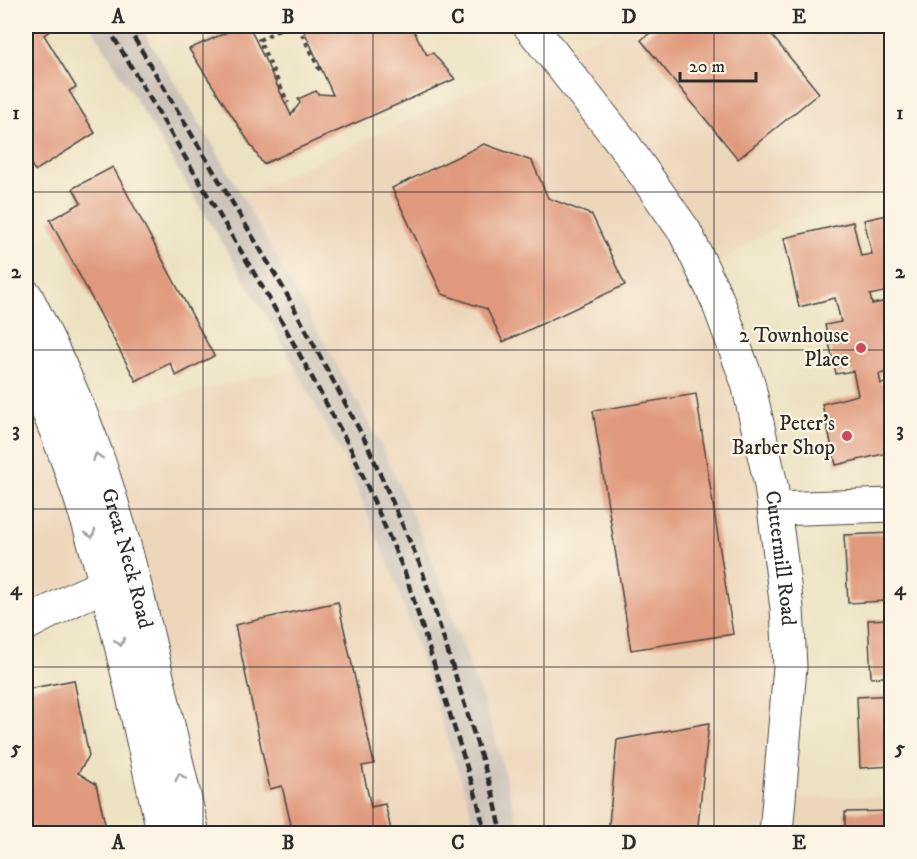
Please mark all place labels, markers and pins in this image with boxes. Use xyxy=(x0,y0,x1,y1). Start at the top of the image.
place label: 2 Townhouse Place xyxy=(739,323,849,373)
marker: 2 Townhouse Place xyxy=(854,341,868,355)
place label: Peter's Barber Shop xyxy=(731,411,835,461)
marker: Peter's Barber Shop xyxy=(840,429,854,443)

